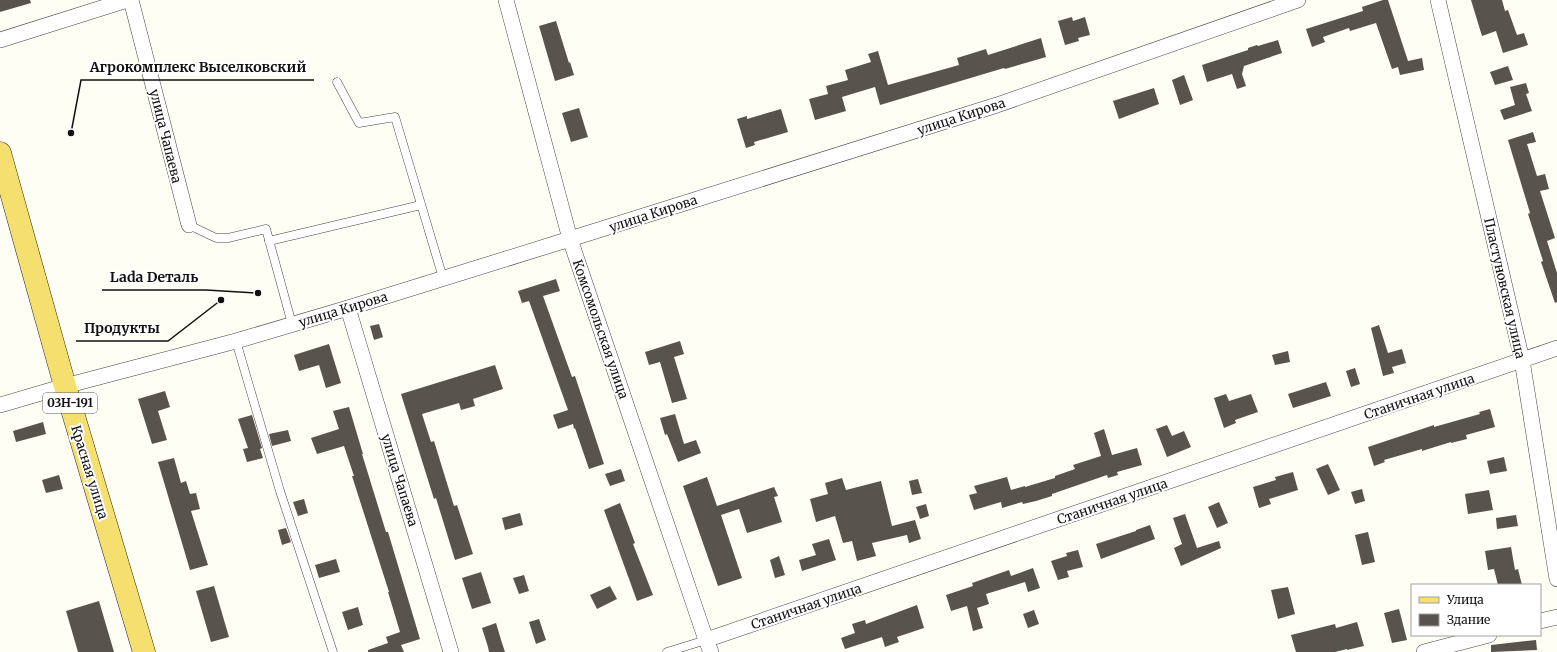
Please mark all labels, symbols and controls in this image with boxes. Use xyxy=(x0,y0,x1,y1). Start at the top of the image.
callout: Агрокомплекс Выселковский xyxy=(81,54,314,80)
text: Агрокомплекс Выселковский xyxy=(89,58,306,76)
street label: улица Чапаева xyxy=(146,87,185,185)
street label: улица Кирова xyxy=(915,94,1007,139)
street label: улица Кирова xyxy=(607,191,699,236)
street label: Пластуновская улица xyxy=(1480,216,1529,360)
street label: Комсомольская улица xyxy=(569,257,632,401)
callout: Lada Dеталь xyxy=(102,264,206,290)
text: Lada Dеталь xyxy=(110,268,198,286)
street label: улица Кирова xyxy=(297,288,390,331)
callout: Продукты xyxy=(76,315,168,341)
text: Продукты xyxy=(84,319,160,337)
street label: Станичная улица xyxy=(1362,370,1477,423)
road number: 03Н-191 xyxy=(43,393,97,413)
street label: Красная улица xyxy=(67,423,112,521)
street label: улица Чапаева xyxy=(377,432,422,529)
street label: Станичная улица xyxy=(1055,475,1170,528)
street label: Станичная улица xyxy=(749,580,864,633)
legend xyxy=(1411,584,1541,636)
text: Улица xyxy=(1446,592,1484,607)
text: Здание xyxy=(1447,612,1490,627)

